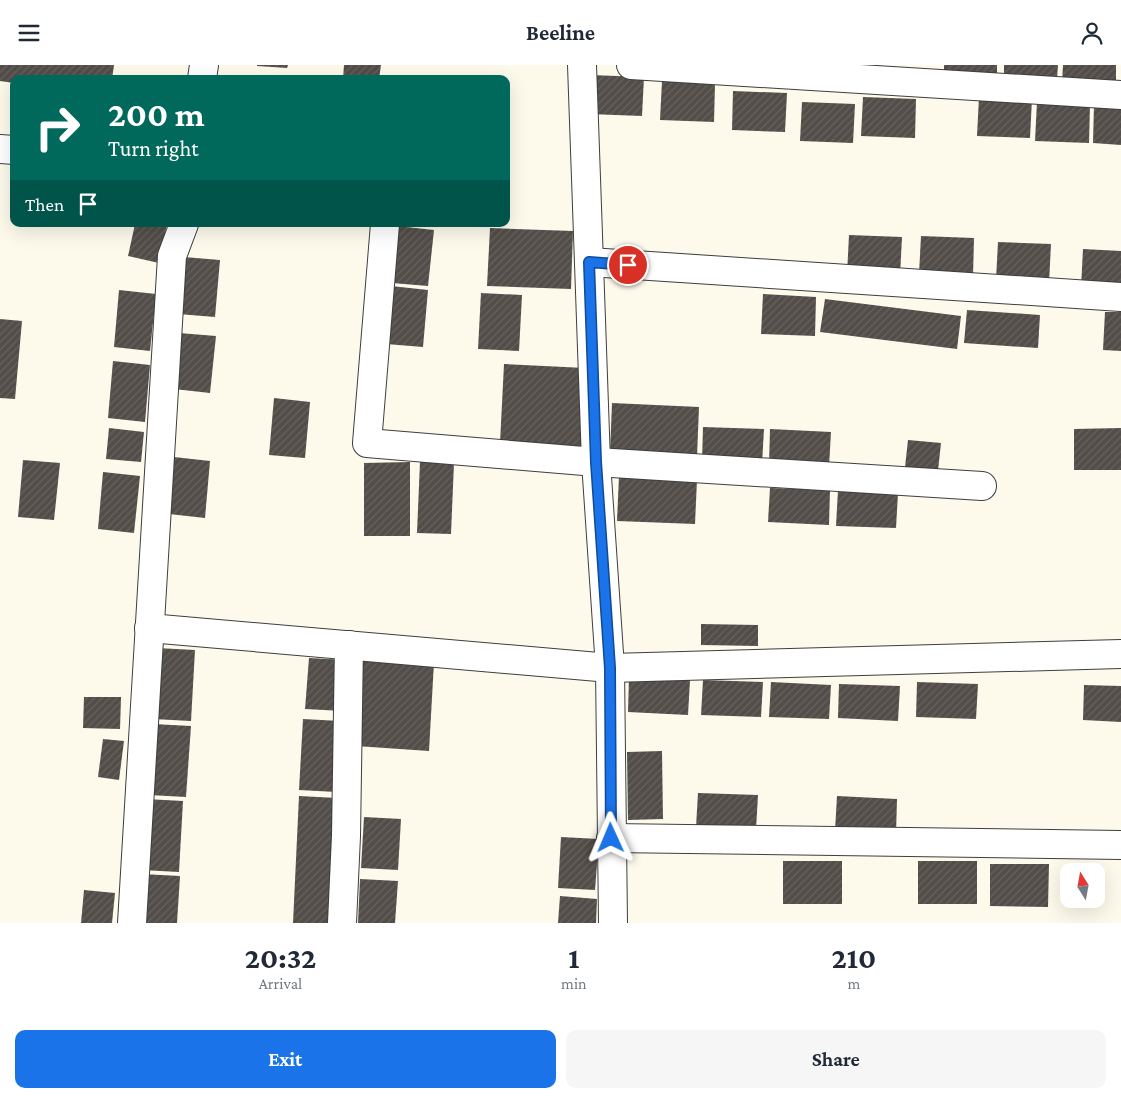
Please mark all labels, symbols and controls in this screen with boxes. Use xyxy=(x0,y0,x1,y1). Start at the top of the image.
icon: menu xyxy=(15,19,43,47)
icon: person xyxy=(1078,19,1106,47)
text: Beeline xyxy=(526,20,595,45)
icon: right xyxy=(25,95,90,160)
text: 200 m xyxy=(108,95,205,134)
text: Turn right xyxy=(108,136,199,161)
icon: arrive xyxy=(74,190,102,218)
text: Then xyxy=(25,194,64,215)
pin xyxy=(607,244,649,286)
icon: arrive xyxy=(614,251,642,279)
position arrow xyxy=(584,811,636,863)
north arrow xyxy=(1060,863,1105,907)
map controls xyxy=(1060,863,1105,908)
text: 20:32 xyxy=(245,941,316,974)
text: 1 xyxy=(568,941,580,974)
text: 210 xyxy=(831,941,876,974)
text: Arrival xyxy=(259,975,302,992)
text: min xyxy=(561,975,587,992)
text: m xyxy=(847,975,860,992)
button: Exit xyxy=(15,1030,556,1088)
button: Share xyxy=(566,1030,1106,1088)

